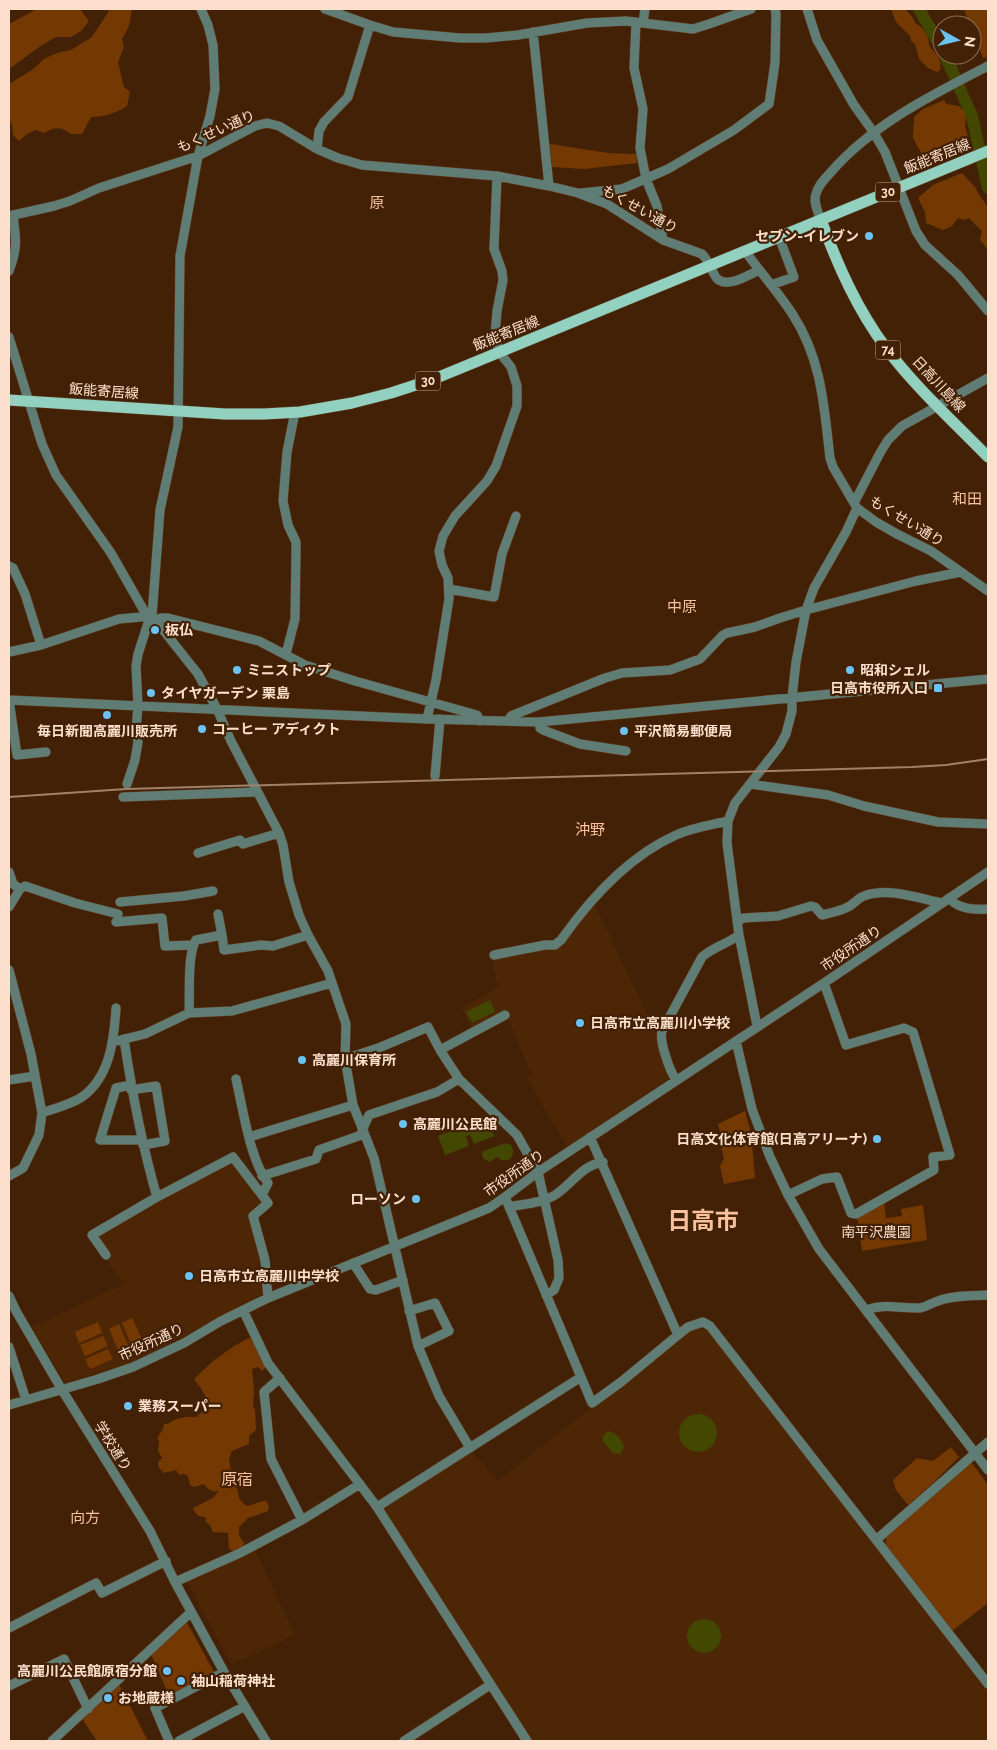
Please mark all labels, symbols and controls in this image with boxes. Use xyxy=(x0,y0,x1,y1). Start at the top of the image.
north arrow xyxy=(932,15,982,65)
text: N xyxy=(961,35,979,48)
street label: もくせい通り xyxy=(174,107,258,155)
street label: 飯能寄居線 xyxy=(902,135,972,177)
street label: もくせい通り xyxy=(599,182,681,236)
road number: 30 xyxy=(876,182,900,202)
district label: 原 xyxy=(369,194,385,212)
place label: セブン-イレブン xyxy=(755,228,859,244)
marker: セブン-イレブン xyxy=(863,230,875,242)
street label: 飯能寄居線 xyxy=(471,312,541,354)
road number: 74 xyxy=(876,340,900,360)
street label: 日高川島線 xyxy=(909,353,969,415)
road number: 30 xyxy=(416,372,440,391)
street label: 飯能寄居線 xyxy=(69,381,139,401)
district label: 和田 xyxy=(952,490,982,508)
street label: もくせい通り xyxy=(867,493,947,549)
district label: 中原 xyxy=(667,598,697,616)
place label: 板仏 xyxy=(165,622,193,638)
marker: 板仏 xyxy=(149,624,161,636)
place label: ミニストップ xyxy=(247,662,331,678)
place label: 昭和シェル xyxy=(860,662,930,678)
marker: ミニストップ xyxy=(231,664,243,676)
marker: 昭和シェル xyxy=(844,664,856,676)
place label: 日高市役所入口 xyxy=(830,680,928,696)
marker: 日高市役所入口 xyxy=(932,682,944,694)
place label: タイヤガーデン 栗島 xyxy=(161,685,290,701)
marker: タイヤガーデン 栗島 xyxy=(145,687,157,699)
marker: 毎日新聞高麗川販売所 xyxy=(101,709,113,721)
place label: コーヒー アディクト xyxy=(212,721,340,737)
place label: 毎日新聞高麗川販売所 xyxy=(37,723,177,739)
marker: コーヒー アディクト xyxy=(196,723,208,735)
place label: 平沢簡易郵便局 xyxy=(634,723,732,739)
marker: 平沢簡易郵便局 xyxy=(618,725,630,737)
district label: 沖野 xyxy=(575,821,605,839)
street label: 市役所通り xyxy=(818,922,884,974)
place label: 日高市立高麗川小学校 xyxy=(590,1015,730,1031)
marker: 日高市立高麗川小学校 xyxy=(574,1017,586,1029)
place label: 高麗川保育所 xyxy=(312,1052,396,1068)
marker: 高麗川保育所 xyxy=(296,1054,308,1066)
place label: 高麗川公民館 xyxy=(413,1116,497,1132)
marker: 高麗川公民館 xyxy=(397,1118,409,1130)
place label: 日高文化体育館(日高アリーナ) xyxy=(676,1131,867,1147)
marker: 日高文化体育館(日高アリーナ) xyxy=(871,1133,883,1145)
street label: 市役所通り xyxy=(481,1146,547,1200)
place label: ローソン xyxy=(350,1191,406,1207)
marker: ローソン xyxy=(410,1193,422,1205)
district label: 日高市 xyxy=(667,1206,739,1235)
park label: 南平沢農園 xyxy=(841,1224,911,1240)
place label: 日高市立高麗川中学校 xyxy=(199,1268,339,1284)
marker: 日高市立高麗川中学校 xyxy=(183,1270,195,1282)
street label: 市役所通り xyxy=(116,1320,186,1364)
place label: 業務スーパー xyxy=(138,1398,222,1414)
marker: 業務スーパー xyxy=(122,1400,134,1412)
street label: 学校通り xyxy=(91,1418,135,1474)
district label: 原宿 xyxy=(221,1470,253,1489)
district label: 向方 xyxy=(70,1509,100,1527)
place label: 高麗川公民館原宿分館 xyxy=(17,1663,157,1679)
marker: 高麗川公民館原宿分館 xyxy=(161,1665,173,1677)
place label: 袖山稲荷神社 xyxy=(191,1673,275,1689)
marker: 袖山稲荷神社 xyxy=(175,1675,187,1687)
place label: お地蔵様 xyxy=(118,1690,174,1706)
marker: お地蔵様 xyxy=(102,1692,114,1704)

